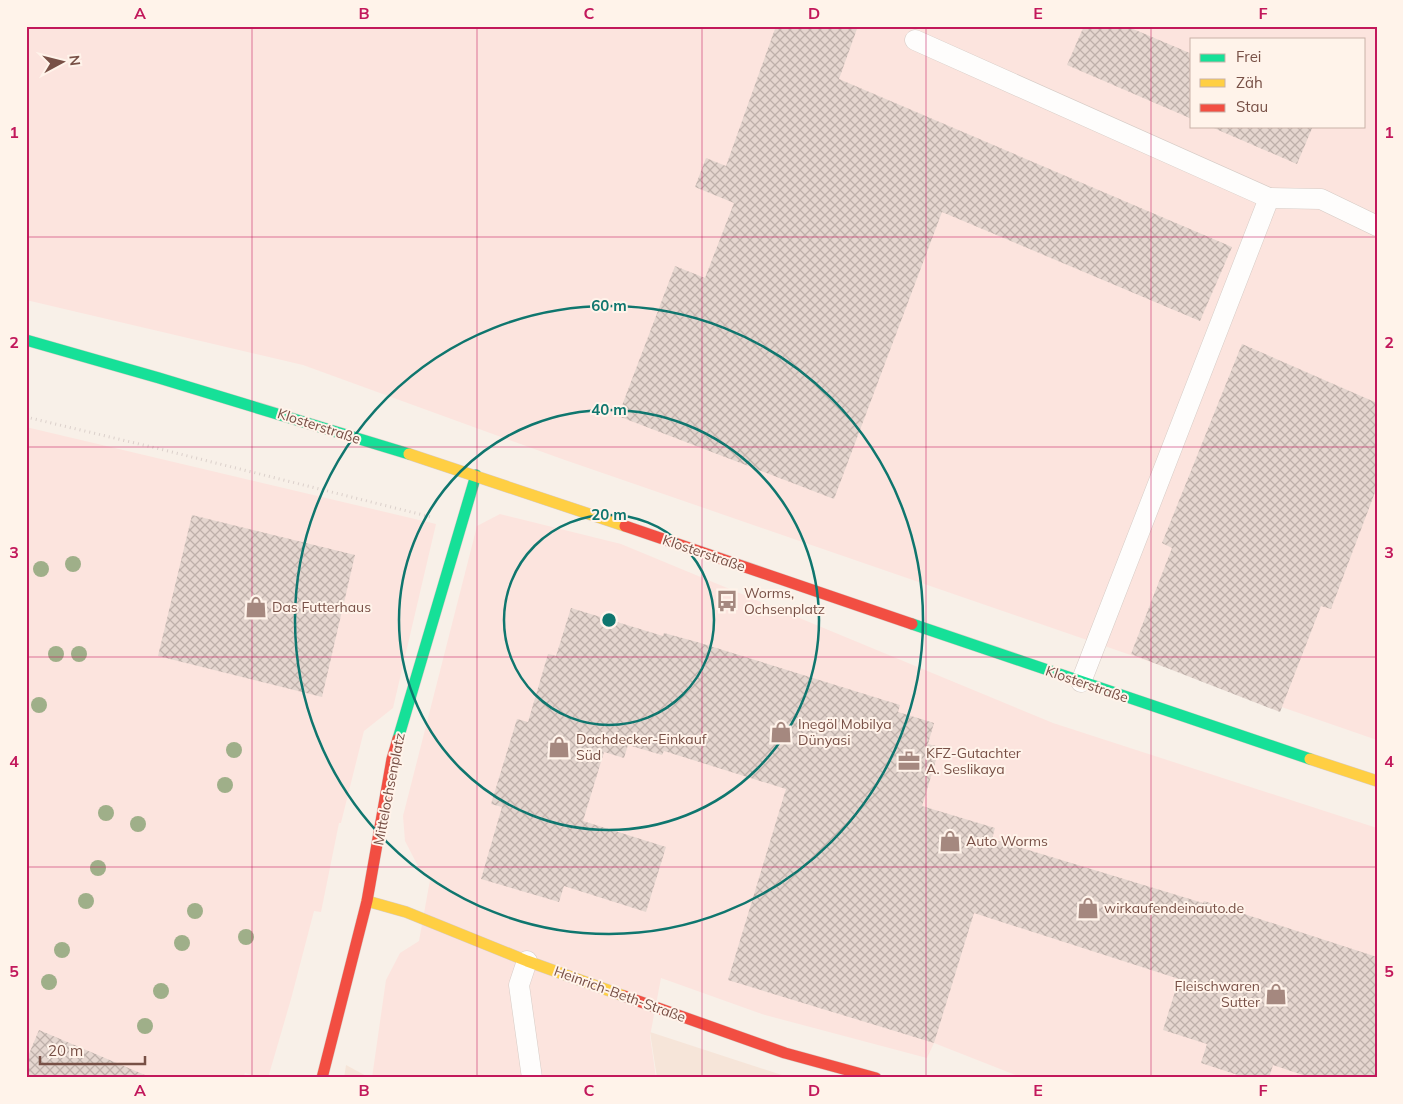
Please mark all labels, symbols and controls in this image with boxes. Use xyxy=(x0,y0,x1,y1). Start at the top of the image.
text: A xyxy=(134,3,146,23)
text: B xyxy=(358,3,370,23)
text: C xyxy=(584,3,595,23)
text: D xyxy=(808,3,820,23)
text: E xyxy=(1033,3,1043,23)
text: F xyxy=(1258,3,1268,23)
north arrow xyxy=(38,38,88,88)
legend xyxy=(1190,38,1366,128)
text: Frei xyxy=(1236,47,1261,66)
text: N xyxy=(65,54,84,67)
text: Zäh xyxy=(1236,73,1263,92)
text: Stau xyxy=(1236,97,1268,116)
text: 1 xyxy=(9,122,19,142)
text: 1 xyxy=(1384,122,1394,142)
text: 60 m xyxy=(591,296,627,315)
text: 2 xyxy=(9,332,19,352)
text: 2 xyxy=(1384,332,1394,352)
text: 40 m xyxy=(591,400,627,419)
street label: Klosterstraße xyxy=(275,404,363,448)
text: 20 m xyxy=(591,505,627,524)
street label: Klosterstraße xyxy=(660,530,748,576)
text: 3 xyxy=(9,542,19,562)
text: 3 xyxy=(1384,542,1394,562)
place label: Worms, Ochsenplatz xyxy=(744,584,825,618)
bus stop icon: Worms, Ochsenplatz xyxy=(714,588,740,614)
shop icon: Das Futterhaus xyxy=(243,594,269,620)
place label: Das Futterhaus xyxy=(272,598,371,616)
centre of rings xyxy=(600,611,618,629)
street label: Klosterstraße xyxy=(1043,661,1131,707)
place label: Inegöl Mobilya Dünyasi xyxy=(798,715,892,749)
shop icon: Inegöl Mobilya Dünyasi xyxy=(768,719,794,745)
place label: Dachdecker-Einkauf Süd xyxy=(576,730,707,764)
street label: Mittelochsenplatz xyxy=(369,731,409,847)
shop icon: Dachdecker-Einkauf Süd xyxy=(546,734,572,760)
place label: KFZ-Gutachter A. Seslikaya xyxy=(926,744,1022,778)
office icon: KFZ-Gutachter A. Seslikaya xyxy=(896,748,922,774)
text: 4 xyxy=(9,751,19,771)
text: 4 xyxy=(1384,751,1394,771)
shop icon: Auto Worms xyxy=(937,828,963,854)
place label: Auto Worms xyxy=(966,832,1048,850)
shop icon: wirkaufendeinauto.de xyxy=(1075,895,1101,921)
place label: wirkaufendeinauto.de xyxy=(1104,899,1244,917)
text: 5 xyxy=(9,961,19,981)
text: 5 xyxy=(1384,961,1394,981)
street label: Heinrich-Beth-Straße xyxy=(552,962,688,1026)
place label: Fleischwaren Sutter xyxy=(1175,977,1261,1011)
shop icon: Fleischwaren Sutter xyxy=(1263,981,1289,1007)
scale bar xyxy=(40,1034,145,1066)
text: 20 m xyxy=(48,1041,83,1060)
text: A xyxy=(134,1080,146,1100)
text: B xyxy=(358,1080,370,1100)
text: C xyxy=(584,1080,595,1100)
text: D xyxy=(808,1080,820,1100)
text: E xyxy=(1033,1080,1043,1100)
text: F xyxy=(1258,1080,1268,1100)

